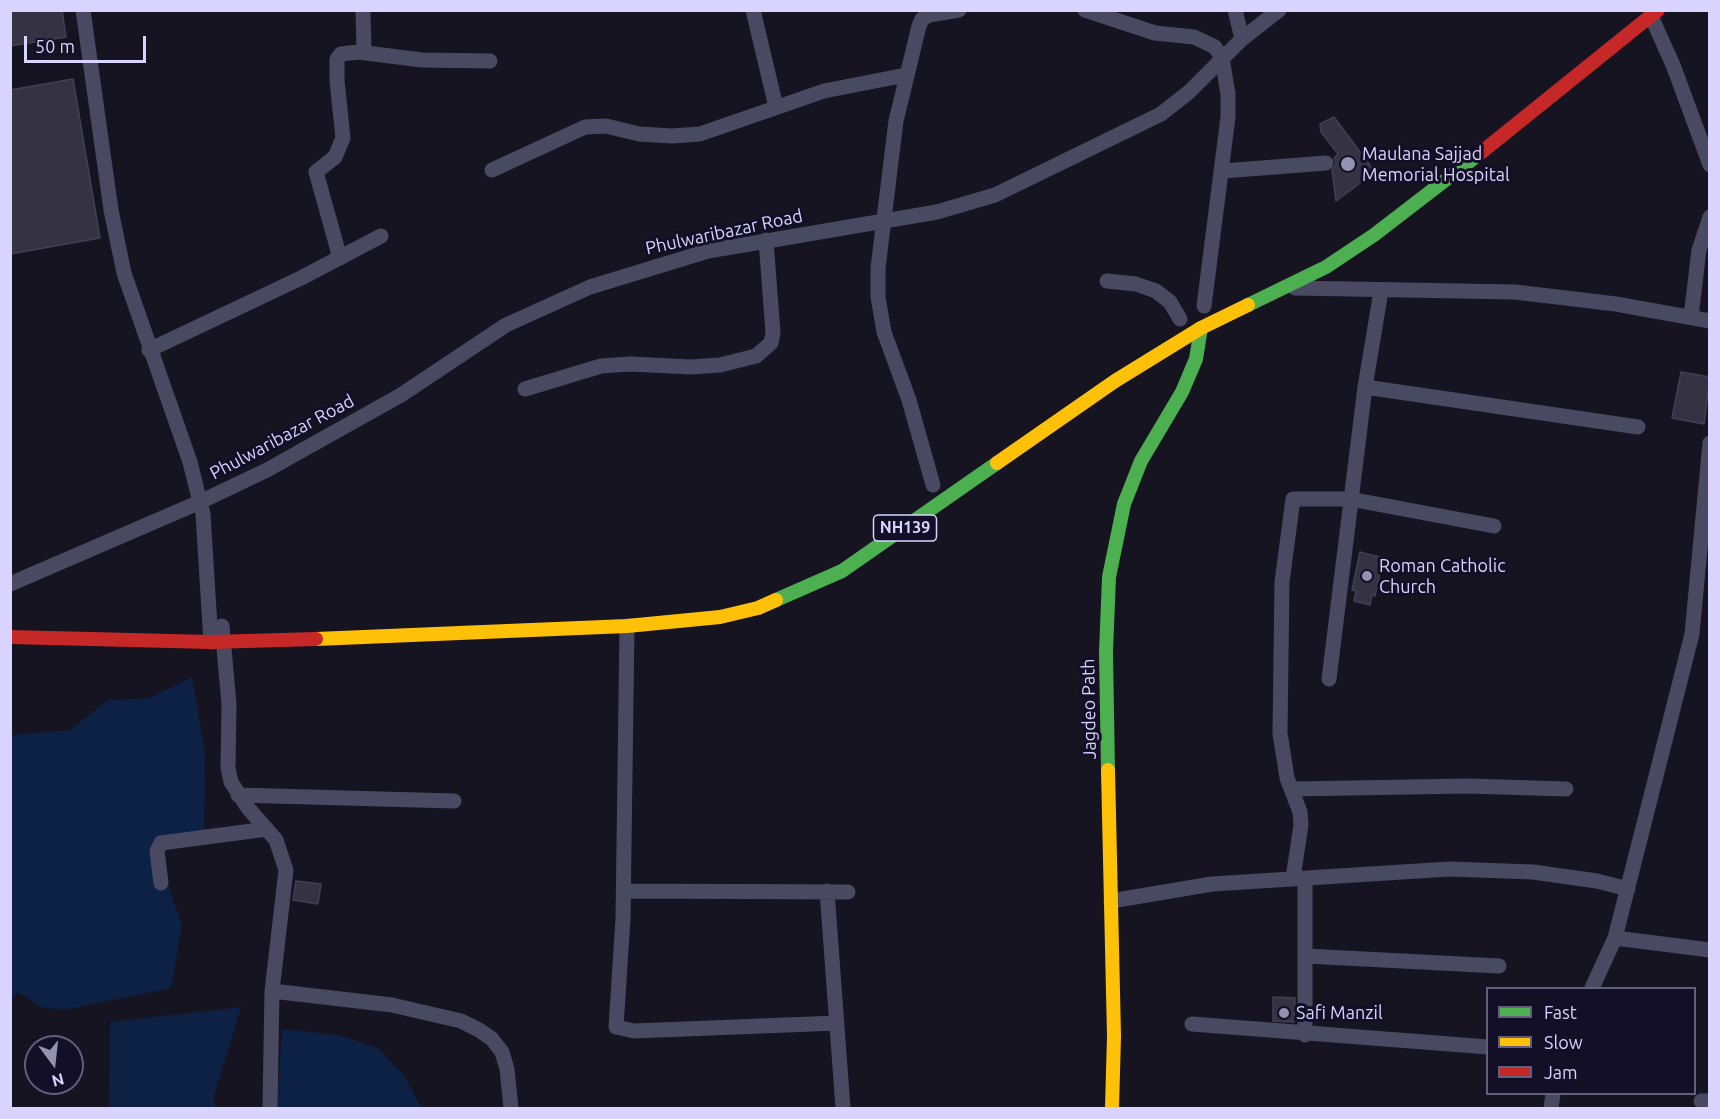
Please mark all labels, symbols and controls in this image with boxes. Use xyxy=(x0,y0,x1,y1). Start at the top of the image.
scale bar xyxy=(27,24,148,62)
text: 50 m xyxy=(35,36,75,56)
place label: Maulana Sajjad Memorial Hospital xyxy=(1362,143,1510,186)
marker: Maulana Sajjad Memorial Hospital xyxy=(1339,155,1357,173)
street label: Phulwaribazar Road xyxy=(643,205,805,259)
street label: Phulwaribazar Road xyxy=(206,390,358,484)
road number: NH139 xyxy=(874,515,936,541)
place label: Roman Catholic Church xyxy=(1379,555,1506,598)
marker: Roman Catholic Church xyxy=(1360,569,1374,583)
street label: Jagdeo Path xyxy=(1077,658,1101,760)
legend xyxy=(1486,987,1696,1095)
place label: Safi Manzil xyxy=(1296,1002,1383,1024)
text: Fast xyxy=(1544,1002,1577,1022)
marker: Safi Manzil xyxy=(1277,1006,1291,1020)
text: Slow xyxy=(1544,1032,1583,1052)
north arrow xyxy=(24,1035,84,1095)
text: Jam xyxy=(1544,1062,1578,1082)
text: N xyxy=(50,1070,66,1091)

